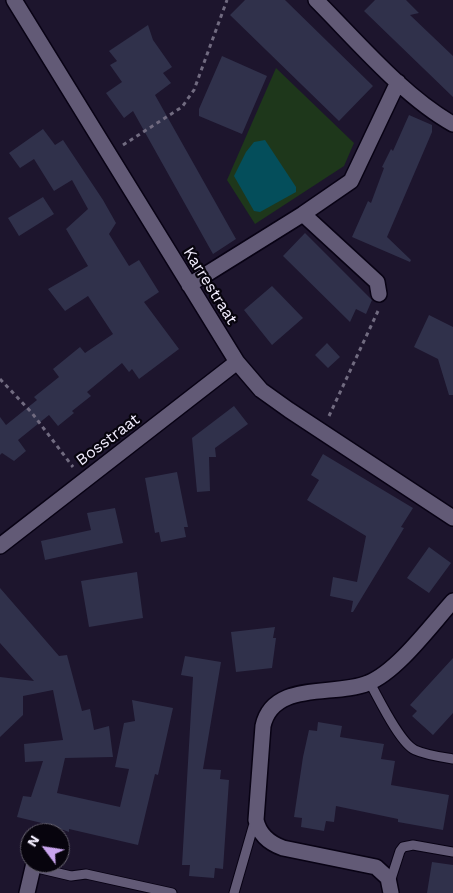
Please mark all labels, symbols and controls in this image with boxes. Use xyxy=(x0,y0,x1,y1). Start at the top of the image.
street label: Karrestraat xyxy=(179,244,241,328)
street label: Bosstraat xyxy=(73,410,143,470)
north arrow xyxy=(20,823,70,873)
text: N xyxy=(23,832,43,849)

